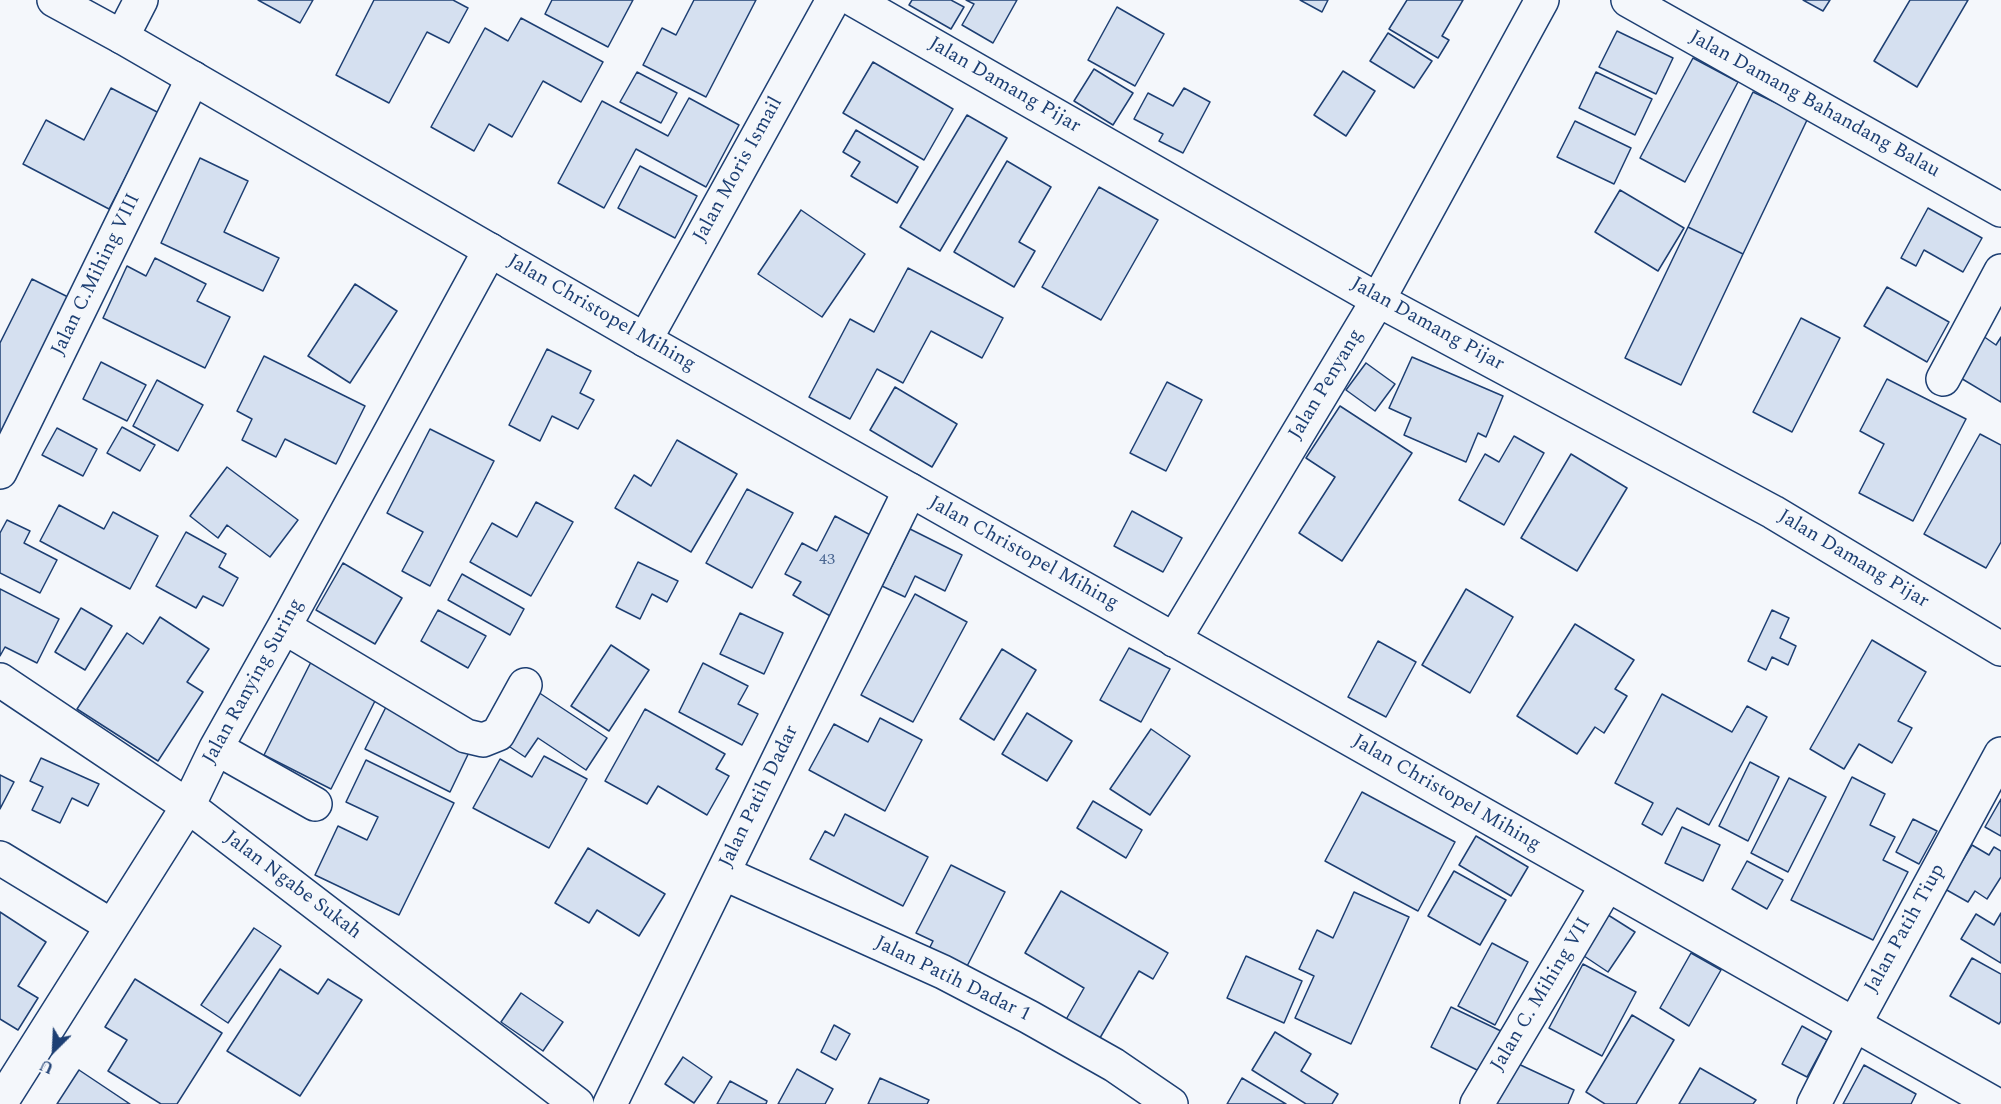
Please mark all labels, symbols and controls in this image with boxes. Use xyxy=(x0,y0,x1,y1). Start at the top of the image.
street label: Jalan Damang Bahandang Balau xyxy=(1685,26,1943,184)
street label: Jalan Damang Pijar xyxy=(924,33,1084,139)
street label: Jalan Moris Ismail xyxy=(689,93,789,247)
street label: Jalan C.Mihing VIII xyxy=(47,190,147,360)
street label: Jalan Christopel Mihing xyxy=(503,250,699,378)
street label: Jalan Damang Pijar xyxy=(1346,273,1508,377)
street label: Jalan Penyang xyxy=(1285,325,1369,445)
street label: Jalan Christopel Mihing xyxy=(924,492,1122,616)
street label: Jalan Damang Pijar xyxy=(1773,505,1933,615)
house number: 43 xyxy=(819,551,835,571)
street label: Jalan Ranying Suring xyxy=(199,595,309,769)
street label: Jalan Patih Dadar xyxy=(715,722,805,872)
street label: Jalan Christopel Mihing xyxy=(1348,730,1544,858)
street label: Jalan Ngabe Sukah xyxy=(219,827,365,945)
street label: Jalan Patih Tiup xyxy=(1861,860,1951,998)
street label: Jalan C. Mihing VII xyxy=(1487,914,1597,1076)
street label: Jalan Patih Dadar 1 xyxy=(870,932,1034,1028)
north arrow xyxy=(24,1020,84,1080)
text: U xyxy=(36,1053,58,1080)

